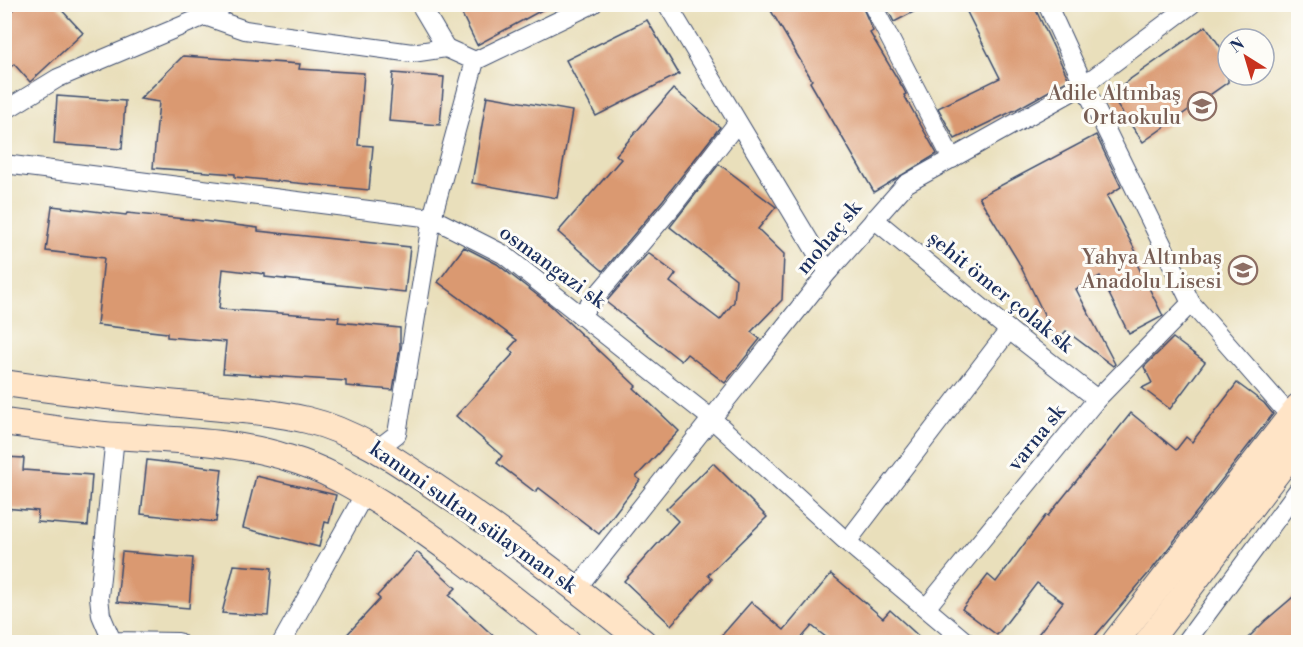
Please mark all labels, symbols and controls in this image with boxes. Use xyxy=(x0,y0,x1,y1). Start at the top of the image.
north arrow xyxy=(1216,27,1276,87)
text: N xyxy=(1227,34,1249,58)
place label: Adile Altınbaş Ortaokulu xyxy=(1047,81,1181,131)
school or university icon: Adile Altınbaş Ortaokulu xyxy=(1186,90,1218,122)
street label: mohaç sk xyxy=(791,195,868,280)
street label: osmangazi sk xyxy=(494,220,611,315)
street label: şehit ömer çolak sk xyxy=(922,225,1079,359)
place label: Yahya Altınbaş Anadolu Lisesi xyxy=(1080,245,1222,295)
school or university icon: Yahya Altınbaş Anadolu Lisesi xyxy=(1227,254,1259,286)
street label: varna sk xyxy=(1002,399,1072,477)
street label: kanuni sultan sülayman sk xyxy=(364,436,583,600)

